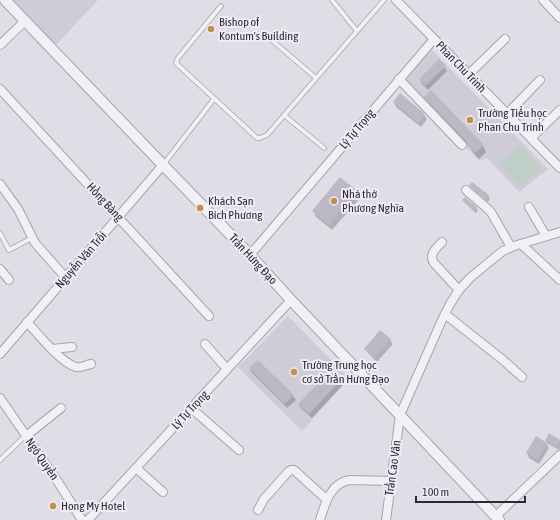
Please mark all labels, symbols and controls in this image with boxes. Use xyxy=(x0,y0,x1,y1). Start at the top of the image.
place label: Bishop of Kontum's Building xyxy=(219,15,299,43)
marker: Bishop of Kontum's Building xyxy=(206,24,216,34)
street label: Phan Chu Trinh xyxy=(433,38,489,96)
street label: Lý Tự Trọng xyxy=(336,106,378,152)
place label: Trường Tiểu học Phan Chu Trinh xyxy=(478,106,547,134)
marker: Trường Tiểu học Phan Chu Trinh xyxy=(465,115,475,125)
street label: Hồng Bàng xyxy=(84,180,127,225)
place label: Nhà thờ Phương Nghĩa xyxy=(342,187,404,215)
place label: Khách Sạn Bích Phương xyxy=(208,194,263,222)
marker: Nhà thờ Phương Nghĩa xyxy=(329,196,339,206)
marker: Khách Sạn Bích Phương xyxy=(195,203,205,213)
street label: Nguyễn Văn Trỗi xyxy=(52,229,110,291)
street label: Trần Hưng Đạo xyxy=(226,231,280,288)
place label: Trường Trung học cơ sở Trần Hưng Đạo xyxy=(302,358,390,386)
marker: Trường Trung học cơ sở Trần Hưng Đạo xyxy=(289,367,299,377)
street label: Lý Tự Trọng xyxy=(169,387,212,432)
street label: Ngô Quyền xyxy=(22,435,62,483)
street label: Trần Cao Vân xyxy=(382,439,404,497)
scale bar xyxy=(416,478,525,504)
text: 100 m xyxy=(422,485,449,499)
place label: Hong My Hotel xyxy=(61,499,126,513)
marker: Hong My Hotel xyxy=(48,501,58,511)

